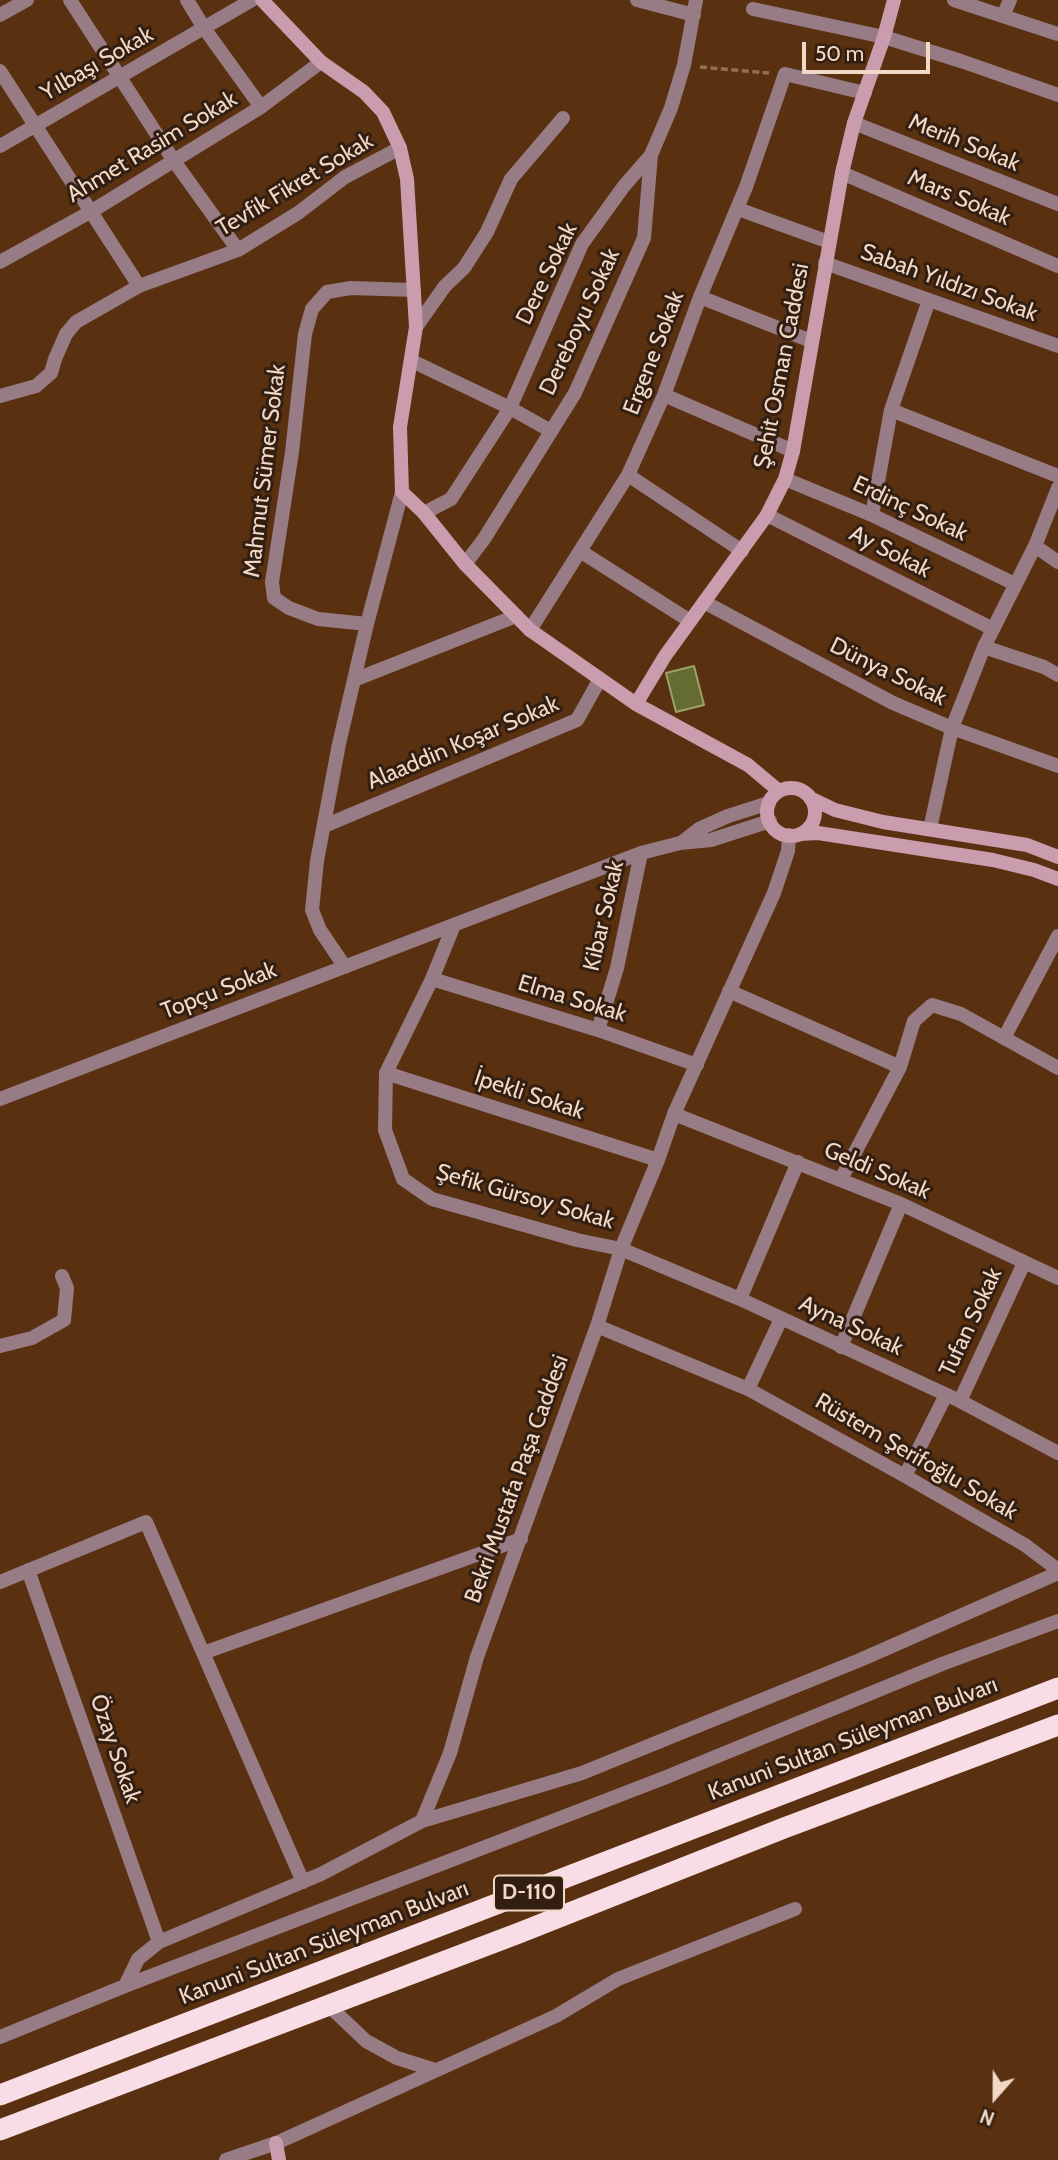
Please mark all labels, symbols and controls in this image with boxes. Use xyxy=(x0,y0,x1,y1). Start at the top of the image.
street label: Yılbaşı Sokak xyxy=(36,21,158,107)
scale bar xyxy=(806,28,934,72)
text: 50 m xyxy=(815,41,864,66)
street label: Ahmet Rasim Sokak xyxy=(62,85,242,209)
street label: Merih Sokak xyxy=(904,108,1024,178)
street label: Tevfik Fikret Sokak xyxy=(212,127,378,243)
street label: Mars Sokak xyxy=(903,164,1015,232)
street label: Dere Sokak xyxy=(511,219,583,329)
street label: Sabah Yıldızı Sokak xyxy=(857,238,1041,328)
street label: Dereboyu Sokak xyxy=(534,244,626,400)
street label: Şehit Osman Caddesi xyxy=(749,261,815,471)
street label: Ergene Sokak xyxy=(618,287,690,419)
street label: Mahmut Sümer Sokak xyxy=(238,363,292,579)
street label: Erdinç Sokak xyxy=(848,470,972,548)
street label: Ay Sokak xyxy=(845,520,935,584)
street label: Dünya Sokak xyxy=(825,632,951,712)
street label: Alaaddin Koşar Sokak xyxy=(363,690,563,796)
street label: Kibar Sokak xyxy=(578,858,630,974)
street label: Topçu Sokak xyxy=(157,956,281,1026)
street label: Elma Sokak xyxy=(514,969,630,1029)
street label: İpekli Sokak xyxy=(471,1064,587,1126)
street label: Geldi Sokak xyxy=(820,1136,934,1206)
street label: Şefik Gürsoy Sokak xyxy=(433,1158,617,1236)
street label: Tufan Sokak xyxy=(934,1263,1008,1381)
street label: Ayna Sokak xyxy=(795,1290,907,1362)
street label: Bekri Mustafa Paşa Caddesi xyxy=(459,1351,575,1607)
street label: Rüstem Şerifoğlu Sokak xyxy=(810,1388,1022,1526)
street label: Kanuni Sultan Süleyman Bulvarı xyxy=(704,1671,1002,1807)
street label: Özay Sokak xyxy=(83,1691,147,1807)
street label: Kanuni Sultan Süleyman Bulvarı xyxy=(175,1875,473,2011)
road number: D-110 xyxy=(494,1876,564,1910)
north arrow xyxy=(960,2062,1030,2132)
text: N xyxy=(977,2104,998,2130)

